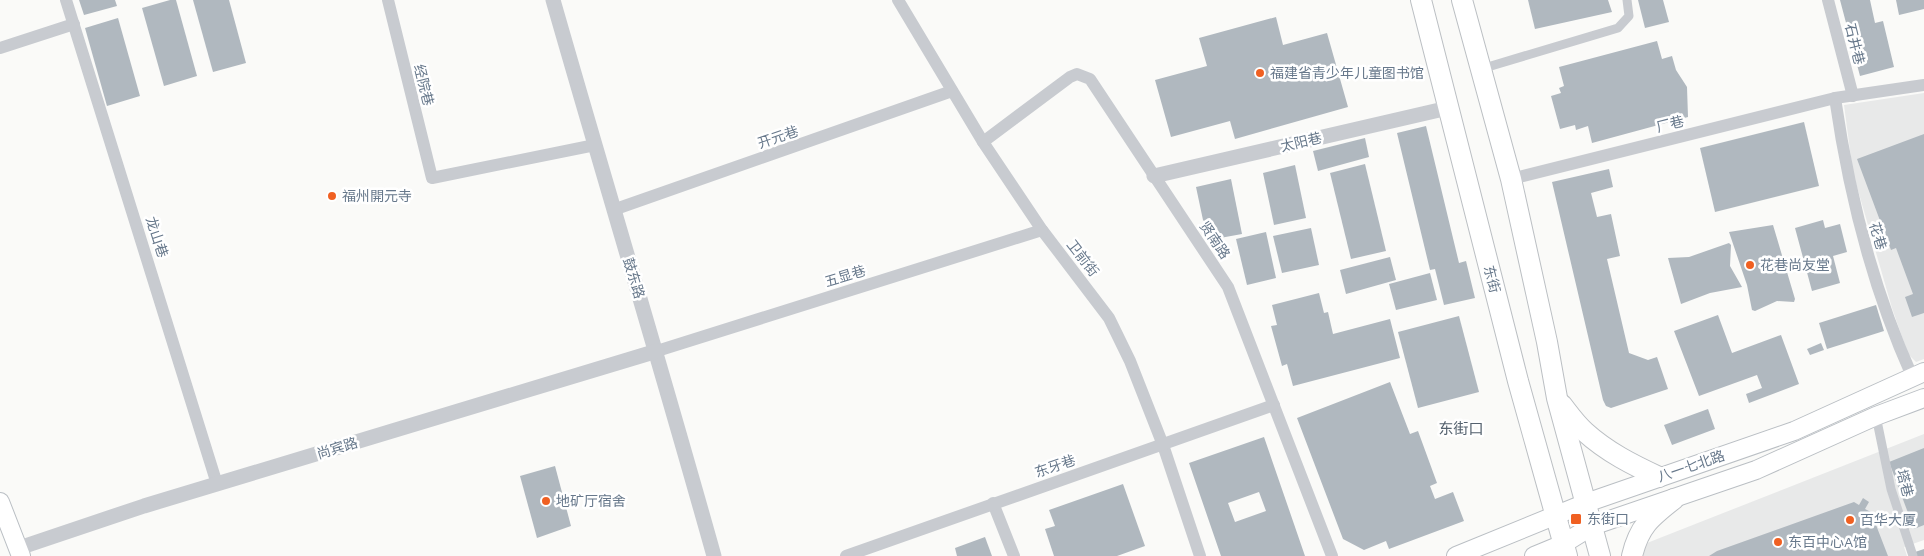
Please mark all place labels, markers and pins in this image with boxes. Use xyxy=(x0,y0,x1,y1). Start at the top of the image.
place label: 福建省青少年儿童图书馆 xyxy=(1270,65,1424,81)
marker: 福建省青少年儿童图书馆 xyxy=(1254,67,1266,79)
place label: 福州開元寺 xyxy=(342,188,412,204)
marker: 福州開元寺 xyxy=(326,190,338,202)
place label: 花巷尚友堂 xyxy=(1760,257,1830,273)
marker: 花巷尚友堂 xyxy=(1744,259,1756,271)
place label: 地矿厅宿舍 xyxy=(556,493,626,509)
marker: 地矿厅宿舍 xyxy=(540,495,552,507)
place label: 东街口 xyxy=(1587,511,1629,527)
marker: 东街口 xyxy=(1569,512,1583,526)
place label: 百华大厦 xyxy=(1860,512,1916,528)
marker: 百华大厦 xyxy=(1844,514,1856,526)
place label: 东百中心A馆 xyxy=(1788,534,1867,550)
marker: 东百中心A馆 xyxy=(1772,536,1784,548)

